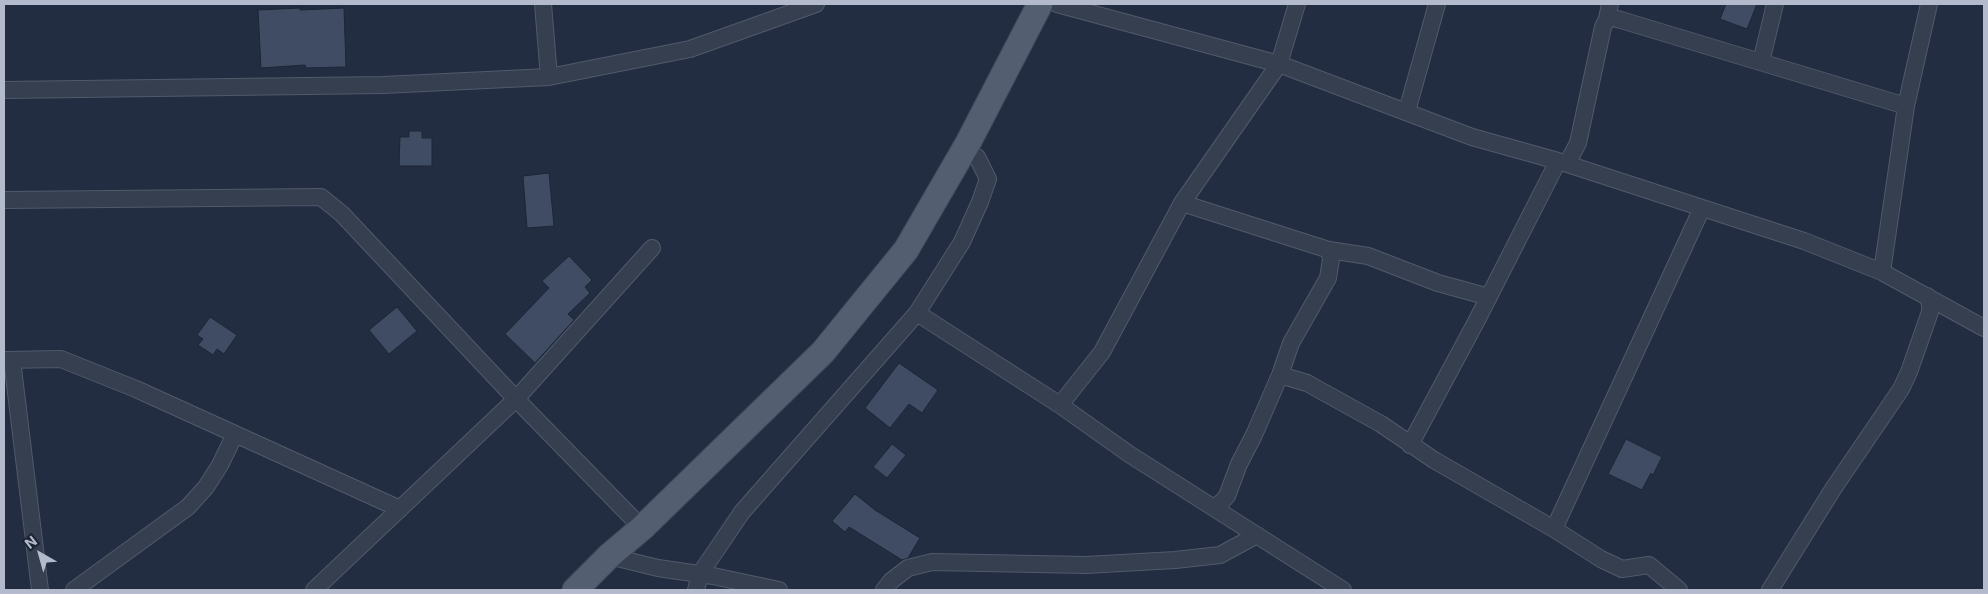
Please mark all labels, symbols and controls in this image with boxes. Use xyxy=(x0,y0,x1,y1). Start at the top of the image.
north arrow xyxy=(15,529,65,579)
text: N xyxy=(21,532,40,552)

